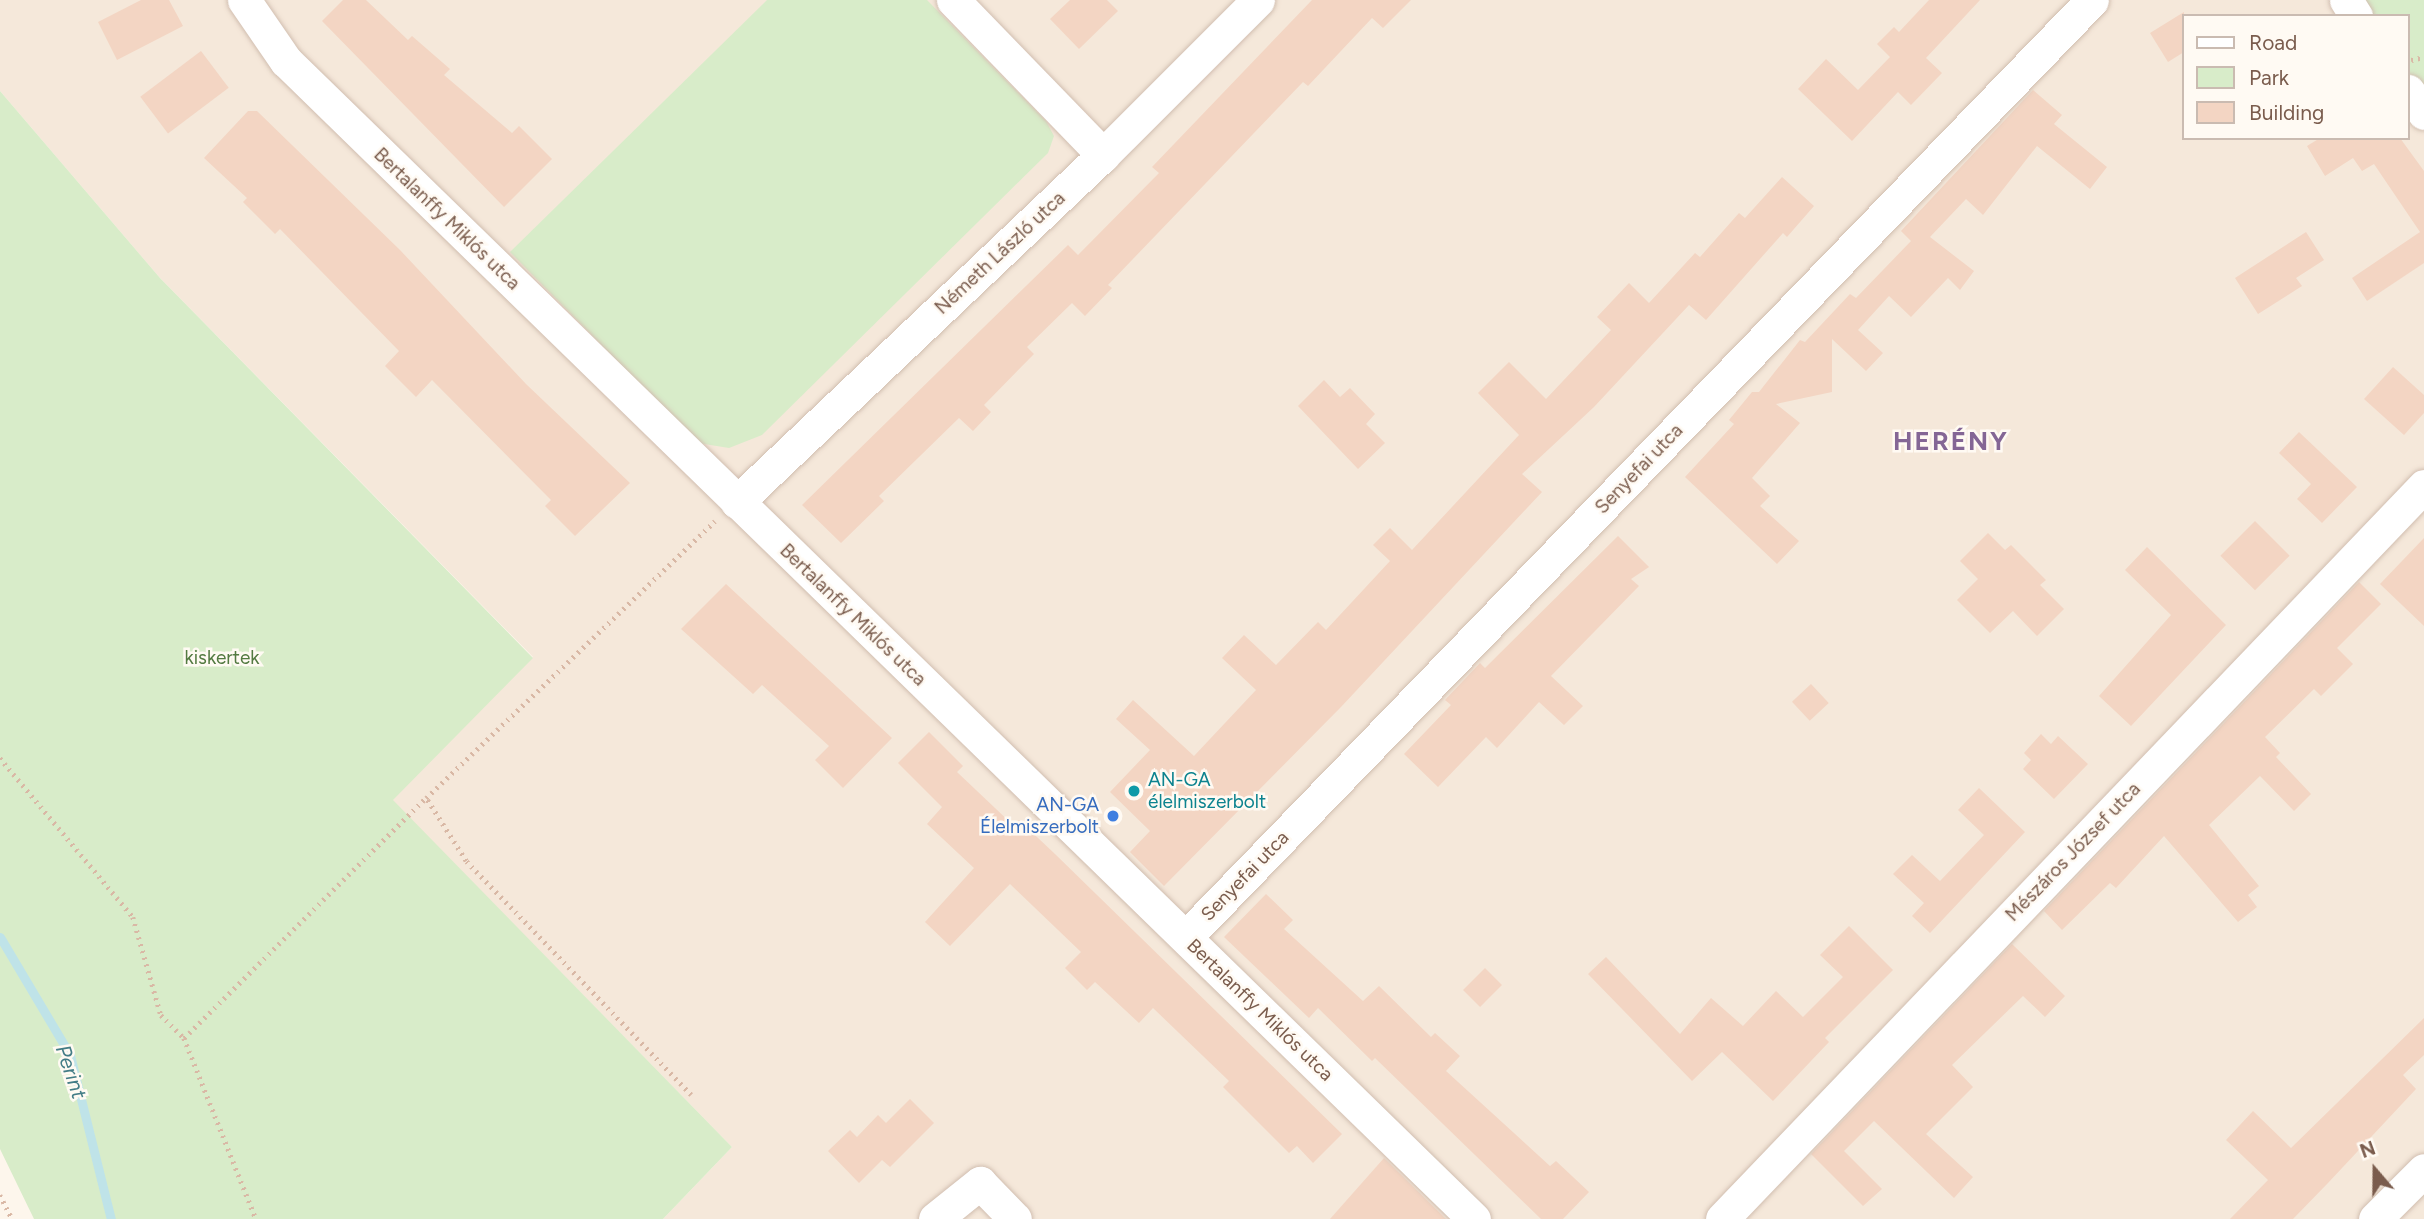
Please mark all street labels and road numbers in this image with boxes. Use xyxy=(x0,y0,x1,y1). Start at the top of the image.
street label: Bertalanffy Miklós utca xyxy=(369,143,525,295)
street label: Németh László utca xyxy=(930,187,1070,319)
street label: Senyefai utca xyxy=(1590,419,1688,519)
street label: Bertalanffy Miklós utca xyxy=(775,539,931,691)
street label: Mészáros József utca xyxy=(2001,778,2145,926)
street label: Senyefai utca xyxy=(1196,826,1294,926)
street label: Bertalanffy Miklós utca xyxy=(1182,934,1338,1086)

